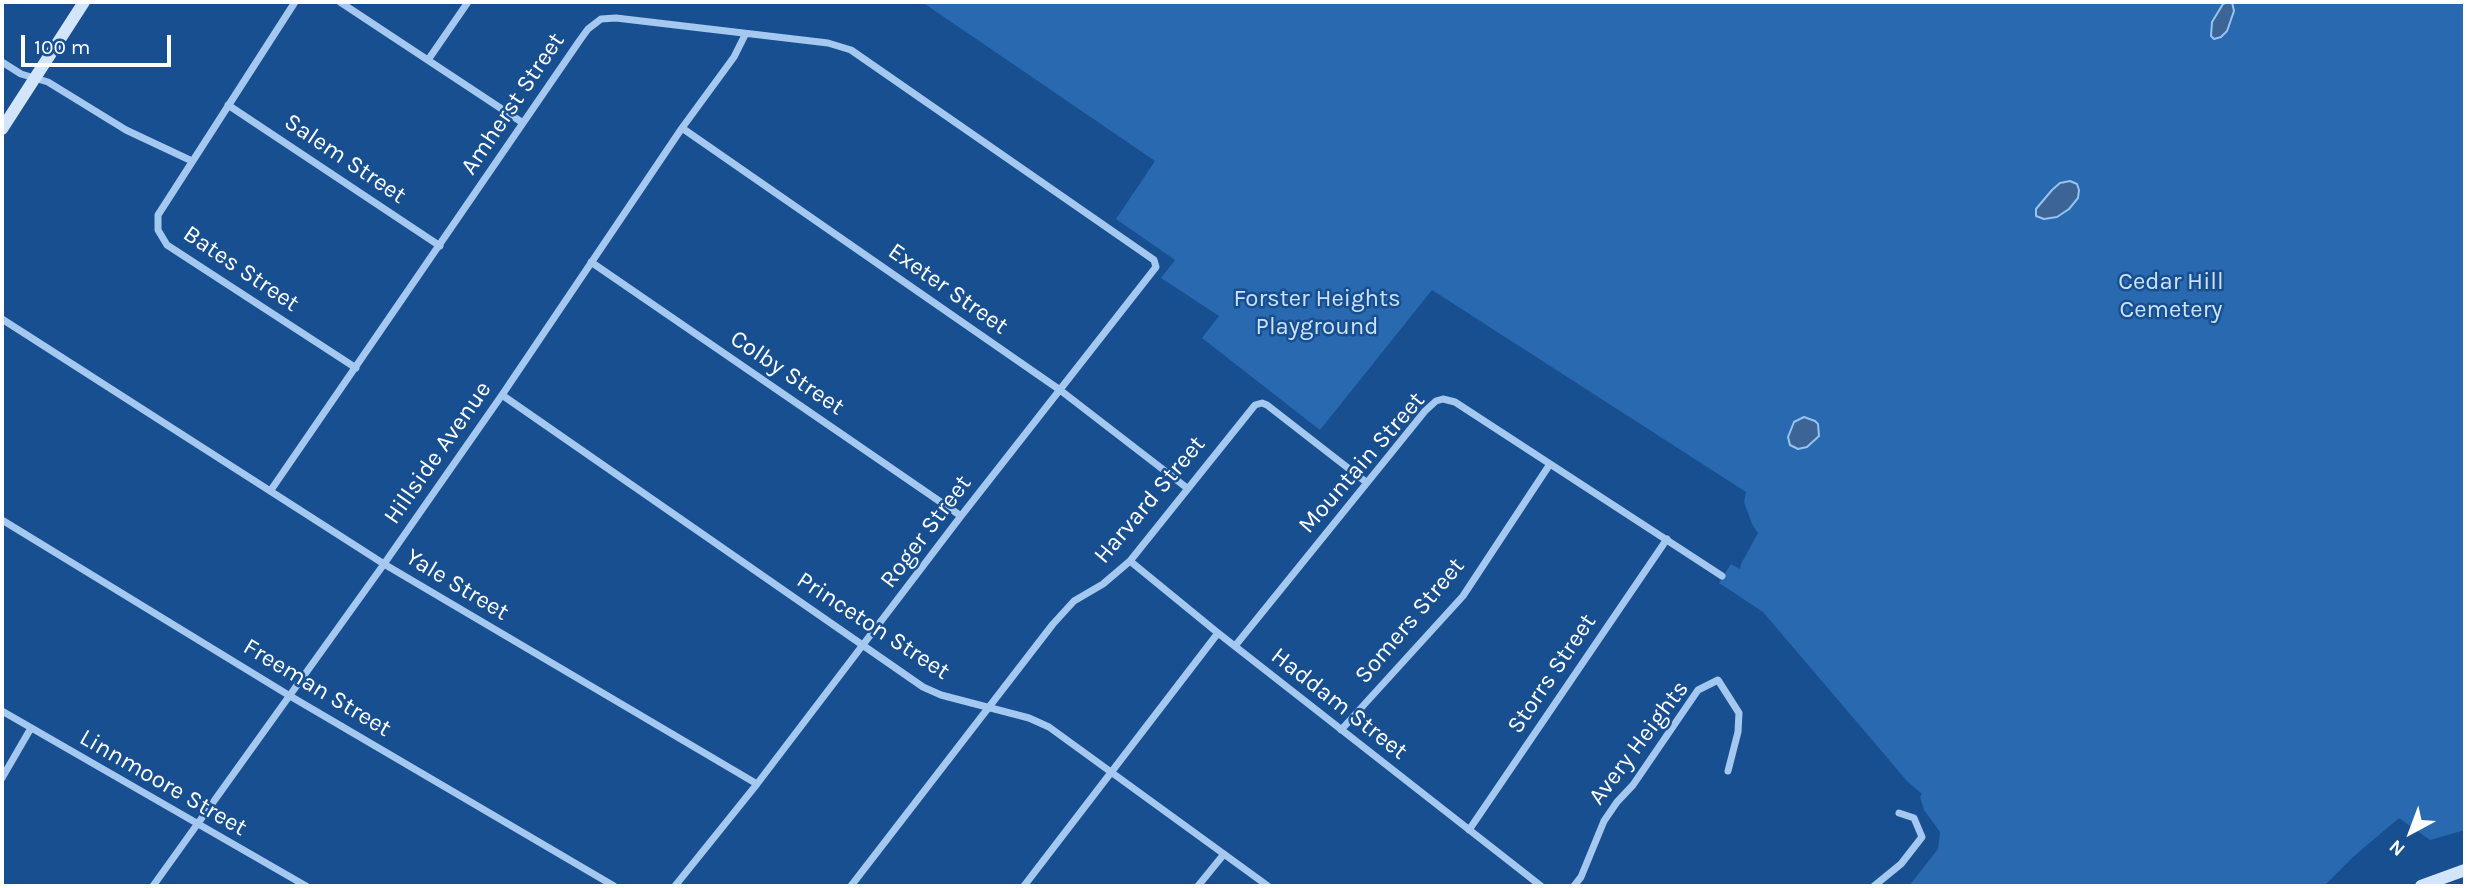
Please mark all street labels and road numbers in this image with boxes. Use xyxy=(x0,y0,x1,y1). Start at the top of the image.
street label: Amherst Street xyxy=(455,28,571,180)
street label: Salem Street xyxy=(279,108,411,210)
street label: Bates Street xyxy=(178,220,304,318)
street label: Exeter Street xyxy=(883,237,1013,341)
street label: Colby Street xyxy=(724,324,850,422)
street label: Hillside Avenue xyxy=(378,376,498,530)
street label: Mountain Street xyxy=(1293,386,1431,540)
street label: Harvard Street xyxy=(1088,430,1212,570)
street label: Roger Street xyxy=(874,470,978,594)
street label: Yale Street xyxy=(400,543,514,627)
street label: Somers Street xyxy=(1349,552,1471,690)
street label: Princeton Street xyxy=(791,566,955,686)
street label: Storrs Street xyxy=(1501,609,1603,739)
street label: Freeman Street xyxy=(238,632,396,744)
street label: Haddam Street xyxy=(1265,642,1413,766)
street label: Avery Heights xyxy=(1583,675,1695,811)
street label: Linnmoore Street xyxy=(74,723,252,843)

